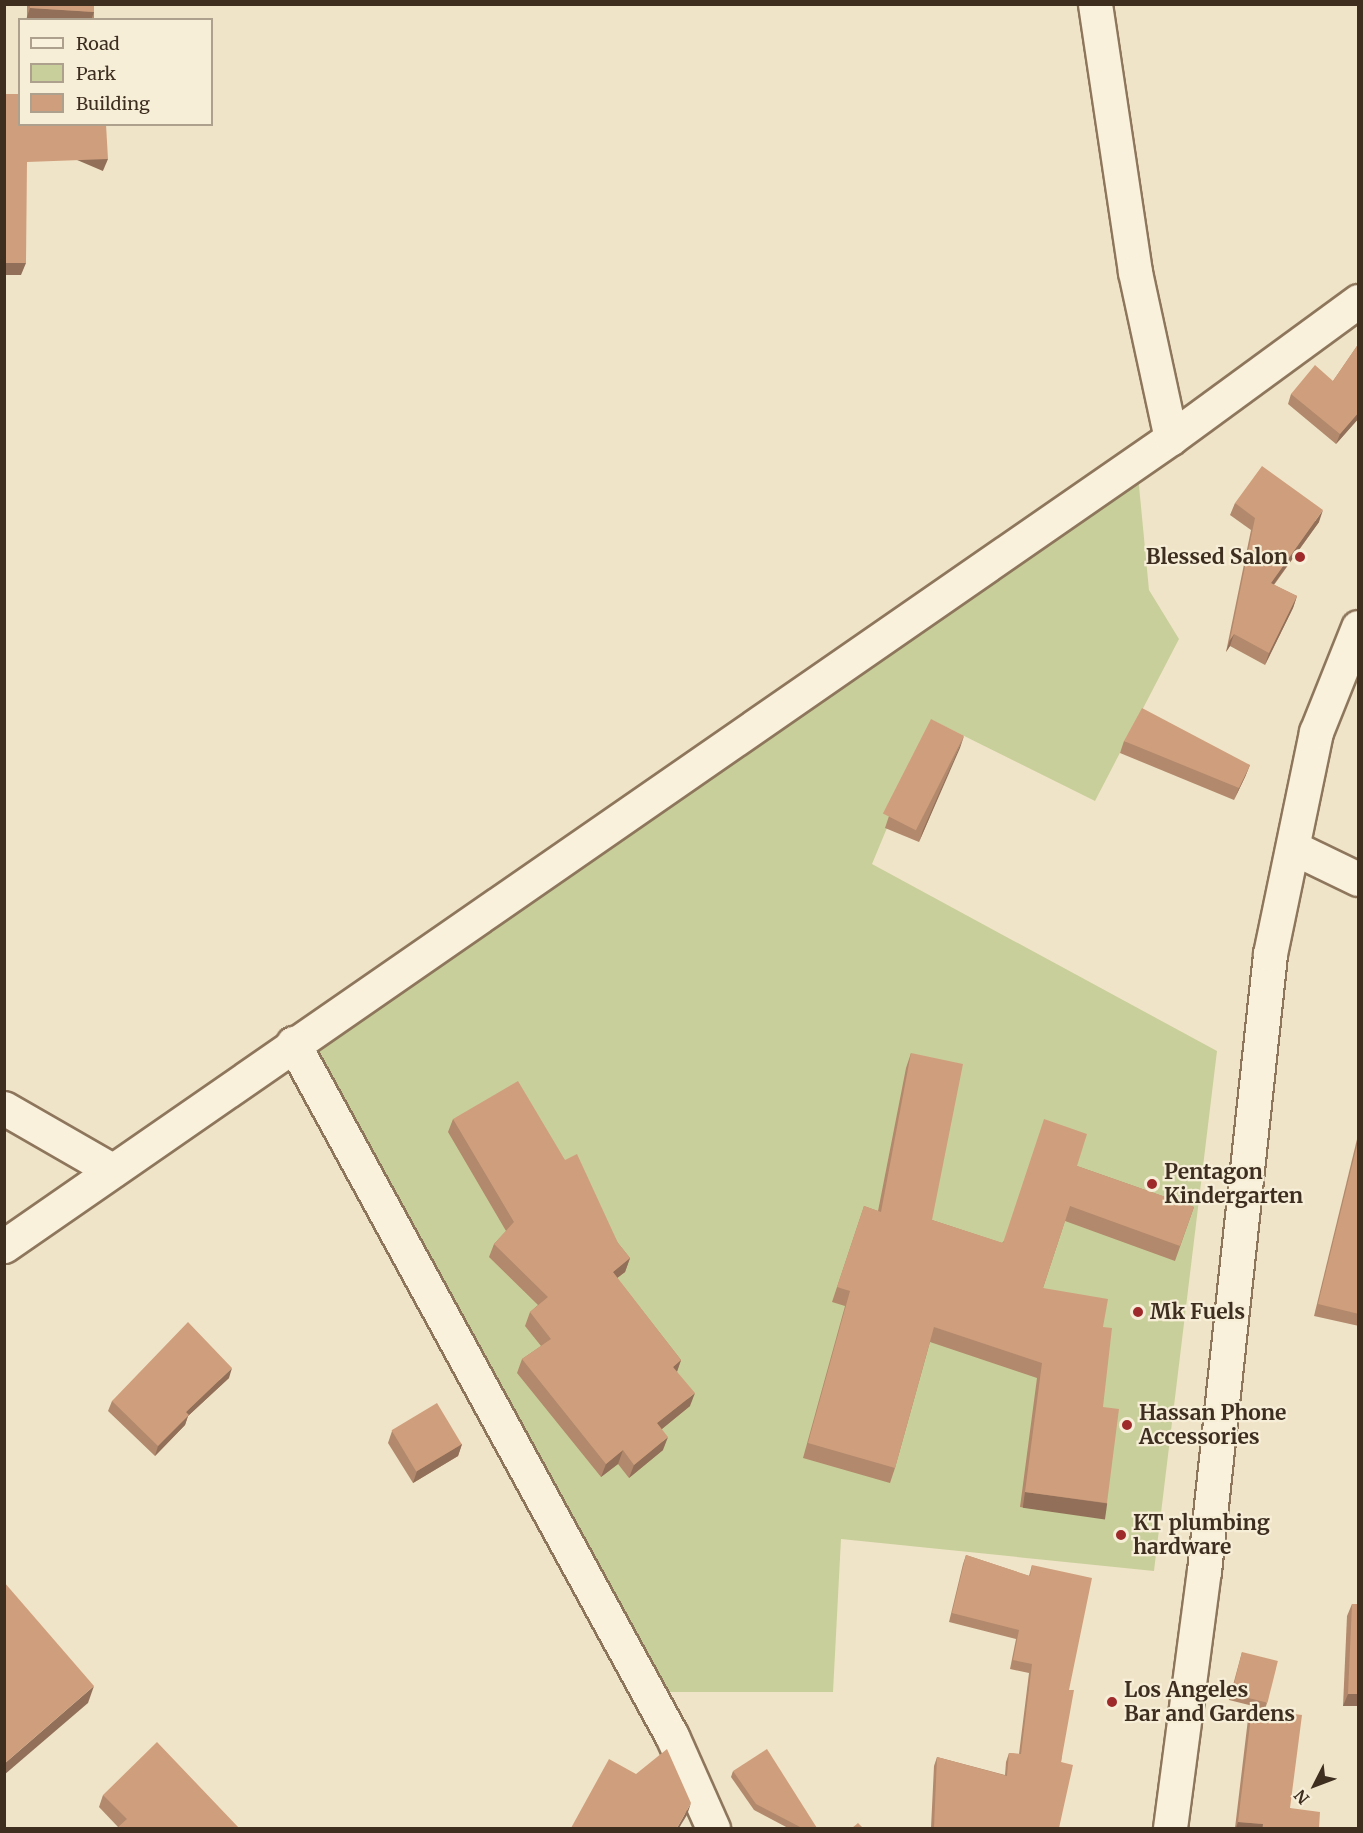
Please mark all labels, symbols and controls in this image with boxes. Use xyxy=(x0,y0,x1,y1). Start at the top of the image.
legend xyxy=(18,18,213,126)
text: Road xyxy=(76,32,120,55)
text: Park xyxy=(76,62,116,85)
text: Building xyxy=(76,92,150,115)
place label: Blessed Salon xyxy=(1146,544,1288,570)
marker: Blessed Salon xyxy=(1293,550,1307,564)
place label: Pentagon Kindergarten xyxy=(1164,1159,1303,1209)
marker: Pentagon Kindergarten xyxy=(1145,1177,1159,1191)
place label: Mk Fuels xyxy=(1150,1299,1245,1325)
marker: Mk Fuels xyxy=(1131,1305,1145,1319)
place label: Hassan Phone Accessories xyxy=(1139,1400,1286,1450)
marker: Hassan Phone Accessories xyxy=(1120,1418,1134,1432)
place label: KT plumbing hardware xyxy=(1133,1510,1270,1560)
marker: KT plumbing hardware xyxy=(1114,1528,1128,1542)
place label: Los Angeles Bar and Gardens xyxy=(1124,1677,1295,1727)
marker: Los Angeles Bar and Gardens xyxy=(1105,1695,1119,1709)
north arrow xyxy=(1285,1755,1345,1815)
text: N xyxy=(1290,1786,1313,1808)

